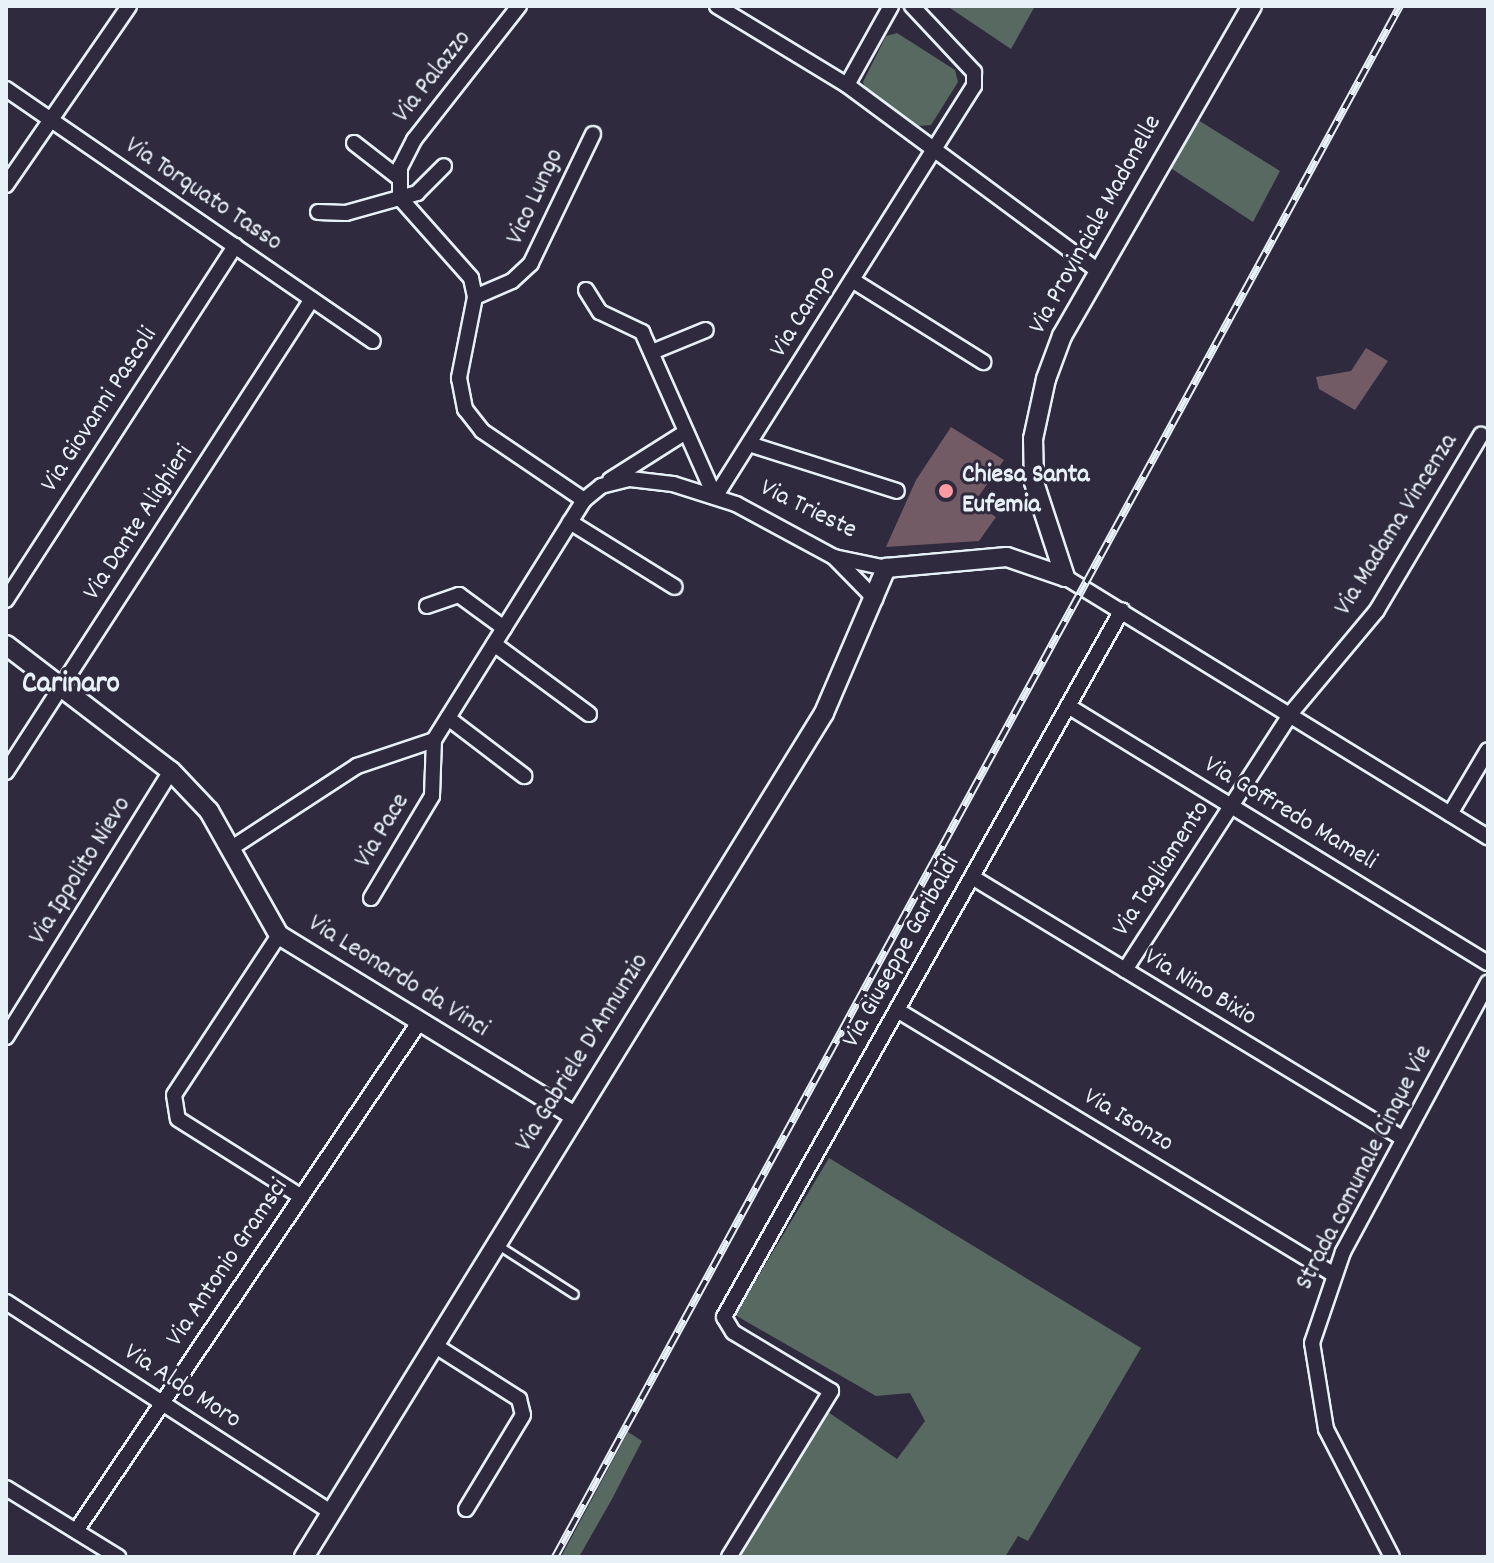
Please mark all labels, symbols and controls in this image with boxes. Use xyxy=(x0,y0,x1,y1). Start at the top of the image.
street label: Via Palazzo xyxy=(387,24,479,130)
street label: Via Provinciale Madonelle xyxy=(1023,110,1169,340)
street label: Via Torquato Tasso xyxy=(118,131,288,259)
street label: Vico Lungo xyxy=(500,144,572,250)
street label: Via Campo xyxy=(764,261,844,363)
street label: Via Giovanni Pascoli xyxy=(35,322,165,498)
street label: Via Madama Vincenza xyxy=(1329,428,1465,622)
street label: Via Dante Alighieri xyxy=(77,439,201,607)
place label: Chiesa Santa Eufemia xyxy=(962,460,1090,522)
street label: Via Trieste xyxy=(755,473,861,547)
marker: Chiesa Santa Eufemia xyxy=(937,482,955,500)
district label: Carinaro xyxy=(22,668,120,704)
street label: Via Goffredo Mameli xyxy=(1198,750,1382,878)
street label: Via Pace xyxy=(349,788,417,874)
street label: Via Ippolito Nievo xyxy=(23,791,139,951)
street label: Via Tagliamento xyxy=(1107,796,1217,942)
street label: Via Giuseppe Garibaldi xyxy=(836,851,968,1053)
street label: Via Leonardo da Vinci xyxy=(302,909,494,1045)
street label: Via Nino Bixio xyxy=(1138,942,1262,1034)
street label: Via Gabriele D'Annunzio xyxy=(509,948,657,1158)
street label: Strada comunale Cinque Vie xyxy=(1290,1040,1440,1296)
street label: Via Isonzo xyxy=(1077,1082,1179,1160)
street label: Via Antonio Gramsci xyxy=(160,1173,296,1353)
street label: Via Aldo Moro xyxy=(118,1338,246,1436)

